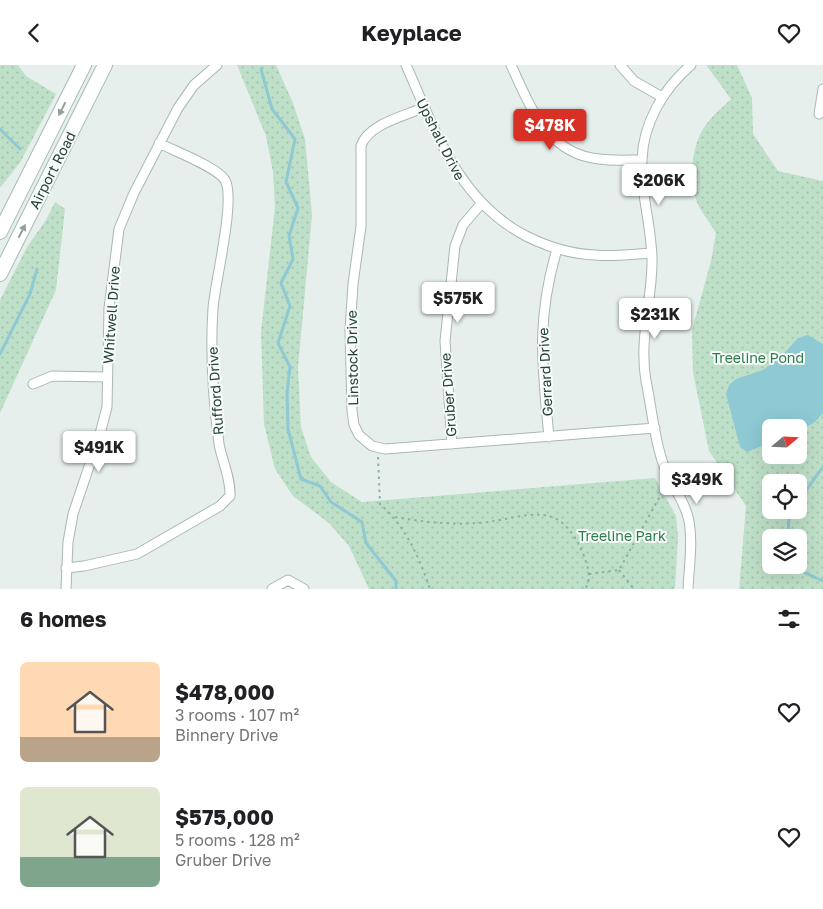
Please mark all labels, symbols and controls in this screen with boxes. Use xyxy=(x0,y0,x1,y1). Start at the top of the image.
icon: back xyxy=(20,19,48,47)
text: Keyplace xyxy=(361,19,462,46)
icon: heart xyxy=(775,19,803,47)
street label: Upshall Drive xyxy=(413,95,469,183)
one-way arrow xyxy=(58,101,66,116)
pin: $478K xyxy=(515,109,585,151)
text: $478K xyxy=(524,115,576,135)
street label: Airport Road xyxy=(25,128,79,212)
pin: $206K xyxy=(624,163,694,206)
text: $206K xyxy=(633,170,685,190)
one-way arrow xyxy=(18,224,26,238)
street label: Whitwell Drive xyxy=(99,266,123,364)
pin: $575K xyxy=(423,281,493,324)
text: $575K xyxy=(433,288,483,308)
pin: $231K xyxy=(620,297,690,340)
text: $231K xyxy=(630,304,680,324)
street label: Linstock Drive xyxy=(343,310,361,406)
street label: Gerrard Drive xyxy=(534,327,556,417)
street label: Rufford Drive xyxy=(203,346,227,436)
park label: Treeline Pond xyxy=(712,349,804,366)
street label: Gruber Drive xyxy=(437,352,459,438)
north arrow xyxy=(762,419,808,464)
map controls xyxy=(762,419,807,574)
pin: $491K xyxy=(64,431,134,473)
text: $491K xyxy=(74,437,124,457)
pin: $349K xyxy=(662,463,732,505)
text: $349K xyxy=(671,469,723,489)
button: locate xyxy=(762,474,807,519)
park label: Treeline Park xyxy=(578,527,666,544)
button: layers xyxy=(762,529,807,574)
icon: filters xyxy=(775,605,803,633)
text: 6 homes xyxy=(20,606,106,632)
text: $478,000 xyxy=(175,679,275,705)
icon: home xyxy=(60,682,120,742)
icon: heart xyxy=(775,698,803,726)
text: 3 rooms · 107 m² xyxy=(175,705,299,725)
text: Binnery Drive xyxy=(175,725,278,745)
text: $575,000 xyxy=(175,804,274,830)
icon: home xyxy=(60,807,120,867)
icon: heart xyxy=(775,823,803,851)
text: 5 rooms · 128 m² xyxy=(175,830,300,850)
text: Gruber Drive xyxy=(175,850,271,870)

